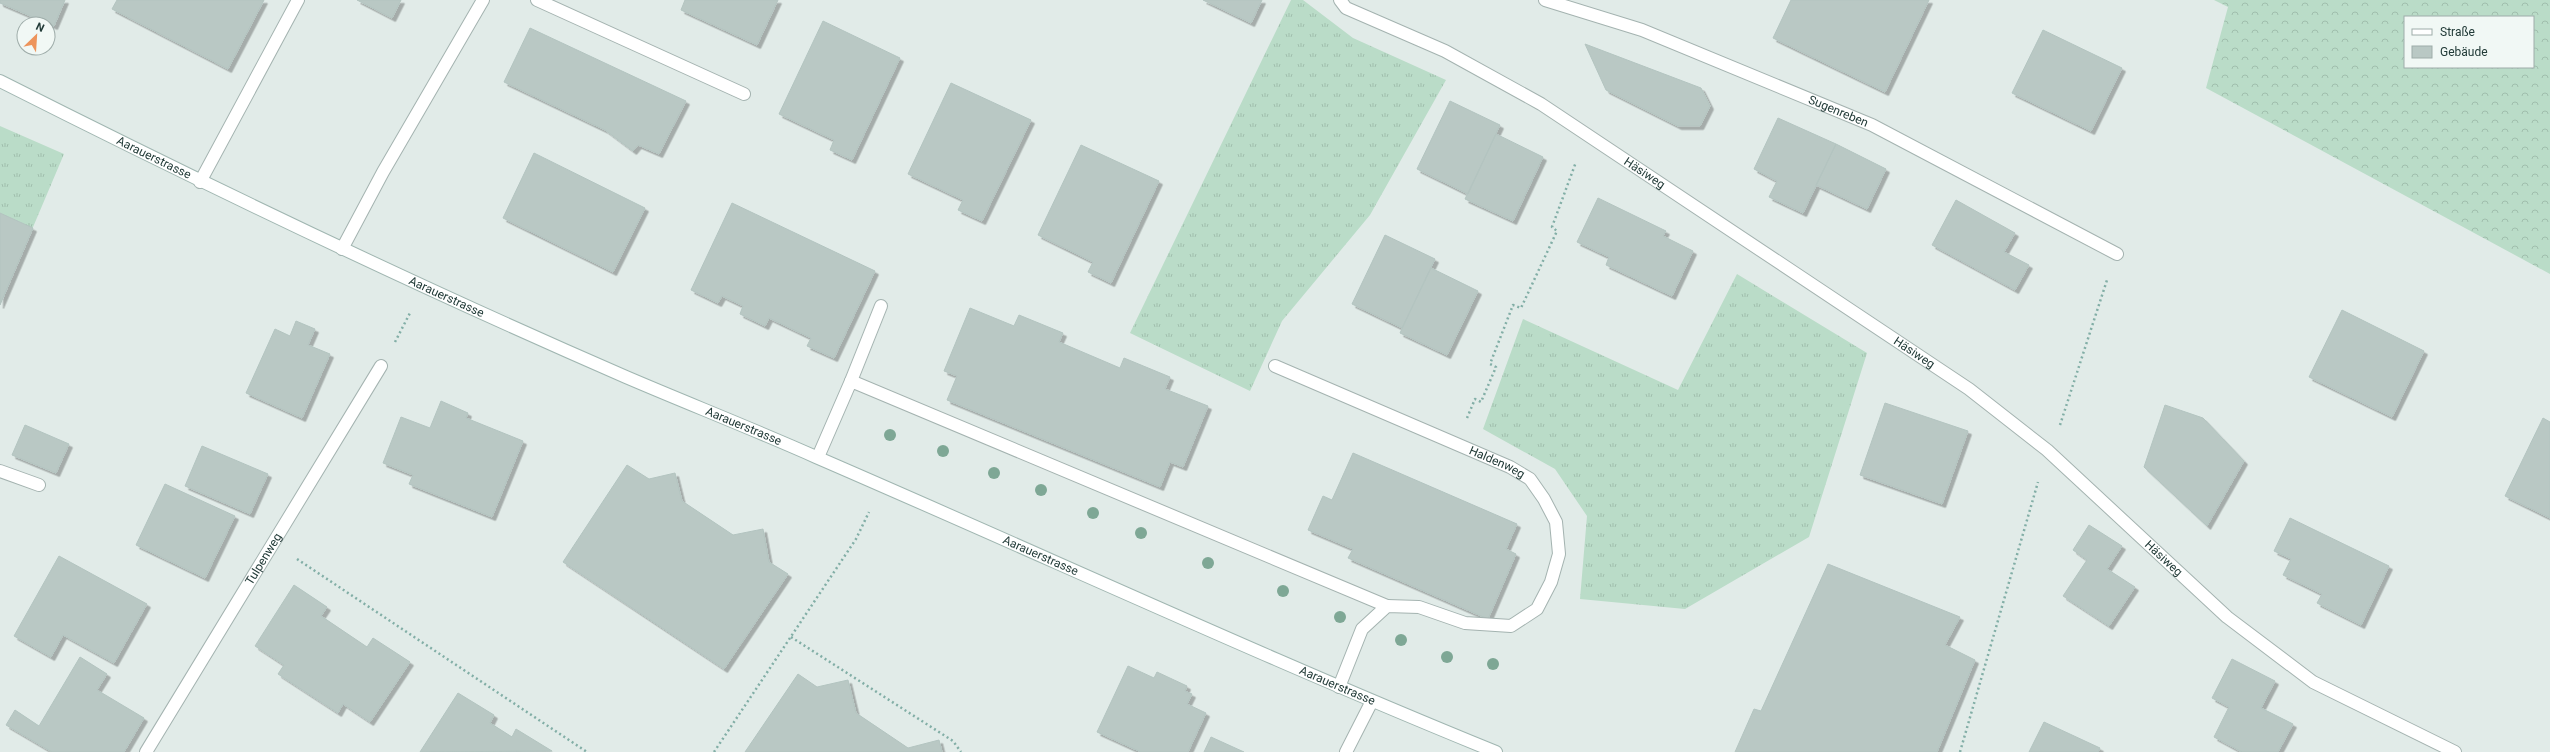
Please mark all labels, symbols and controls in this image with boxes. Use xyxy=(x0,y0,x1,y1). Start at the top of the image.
north arrow xyxy=(16,16,56,56)
legend xyxy=(2404,16,2534,68)
text: N xyxy=(34,20,46,35)
text: Straße xyxy=(2440,25,2475,39)
text: Gebäude xyxy=(2440,45,2488,59)
street label: Sugenreben xyxy=(1806,92,1870,130)
street label: Aarauerstrasse xyxy=(114,134,193,182)
street label: Häsiweg xyxy=(1621,154,1668,192)
street label: Aarauerstrasse xyxy=(407,274,486,320)
street label: Häsiweg xyxy=(1891,334,1937,371)
street label: Aarauerstrasse xyxy=(703,404,784,448)
street label: Haldenweg xyxy=(1467,443,1527,481)
street label: Tulpenweg xyxy=(242,531,285,587)
street label: Aarauerstrasse xyxy=(1001,533,1081,578)
street label: Häsiweg xyxy=(2142,537,2185,579)
street label: Aarauerstrasse xyxy=(1297,663,1377,708)

